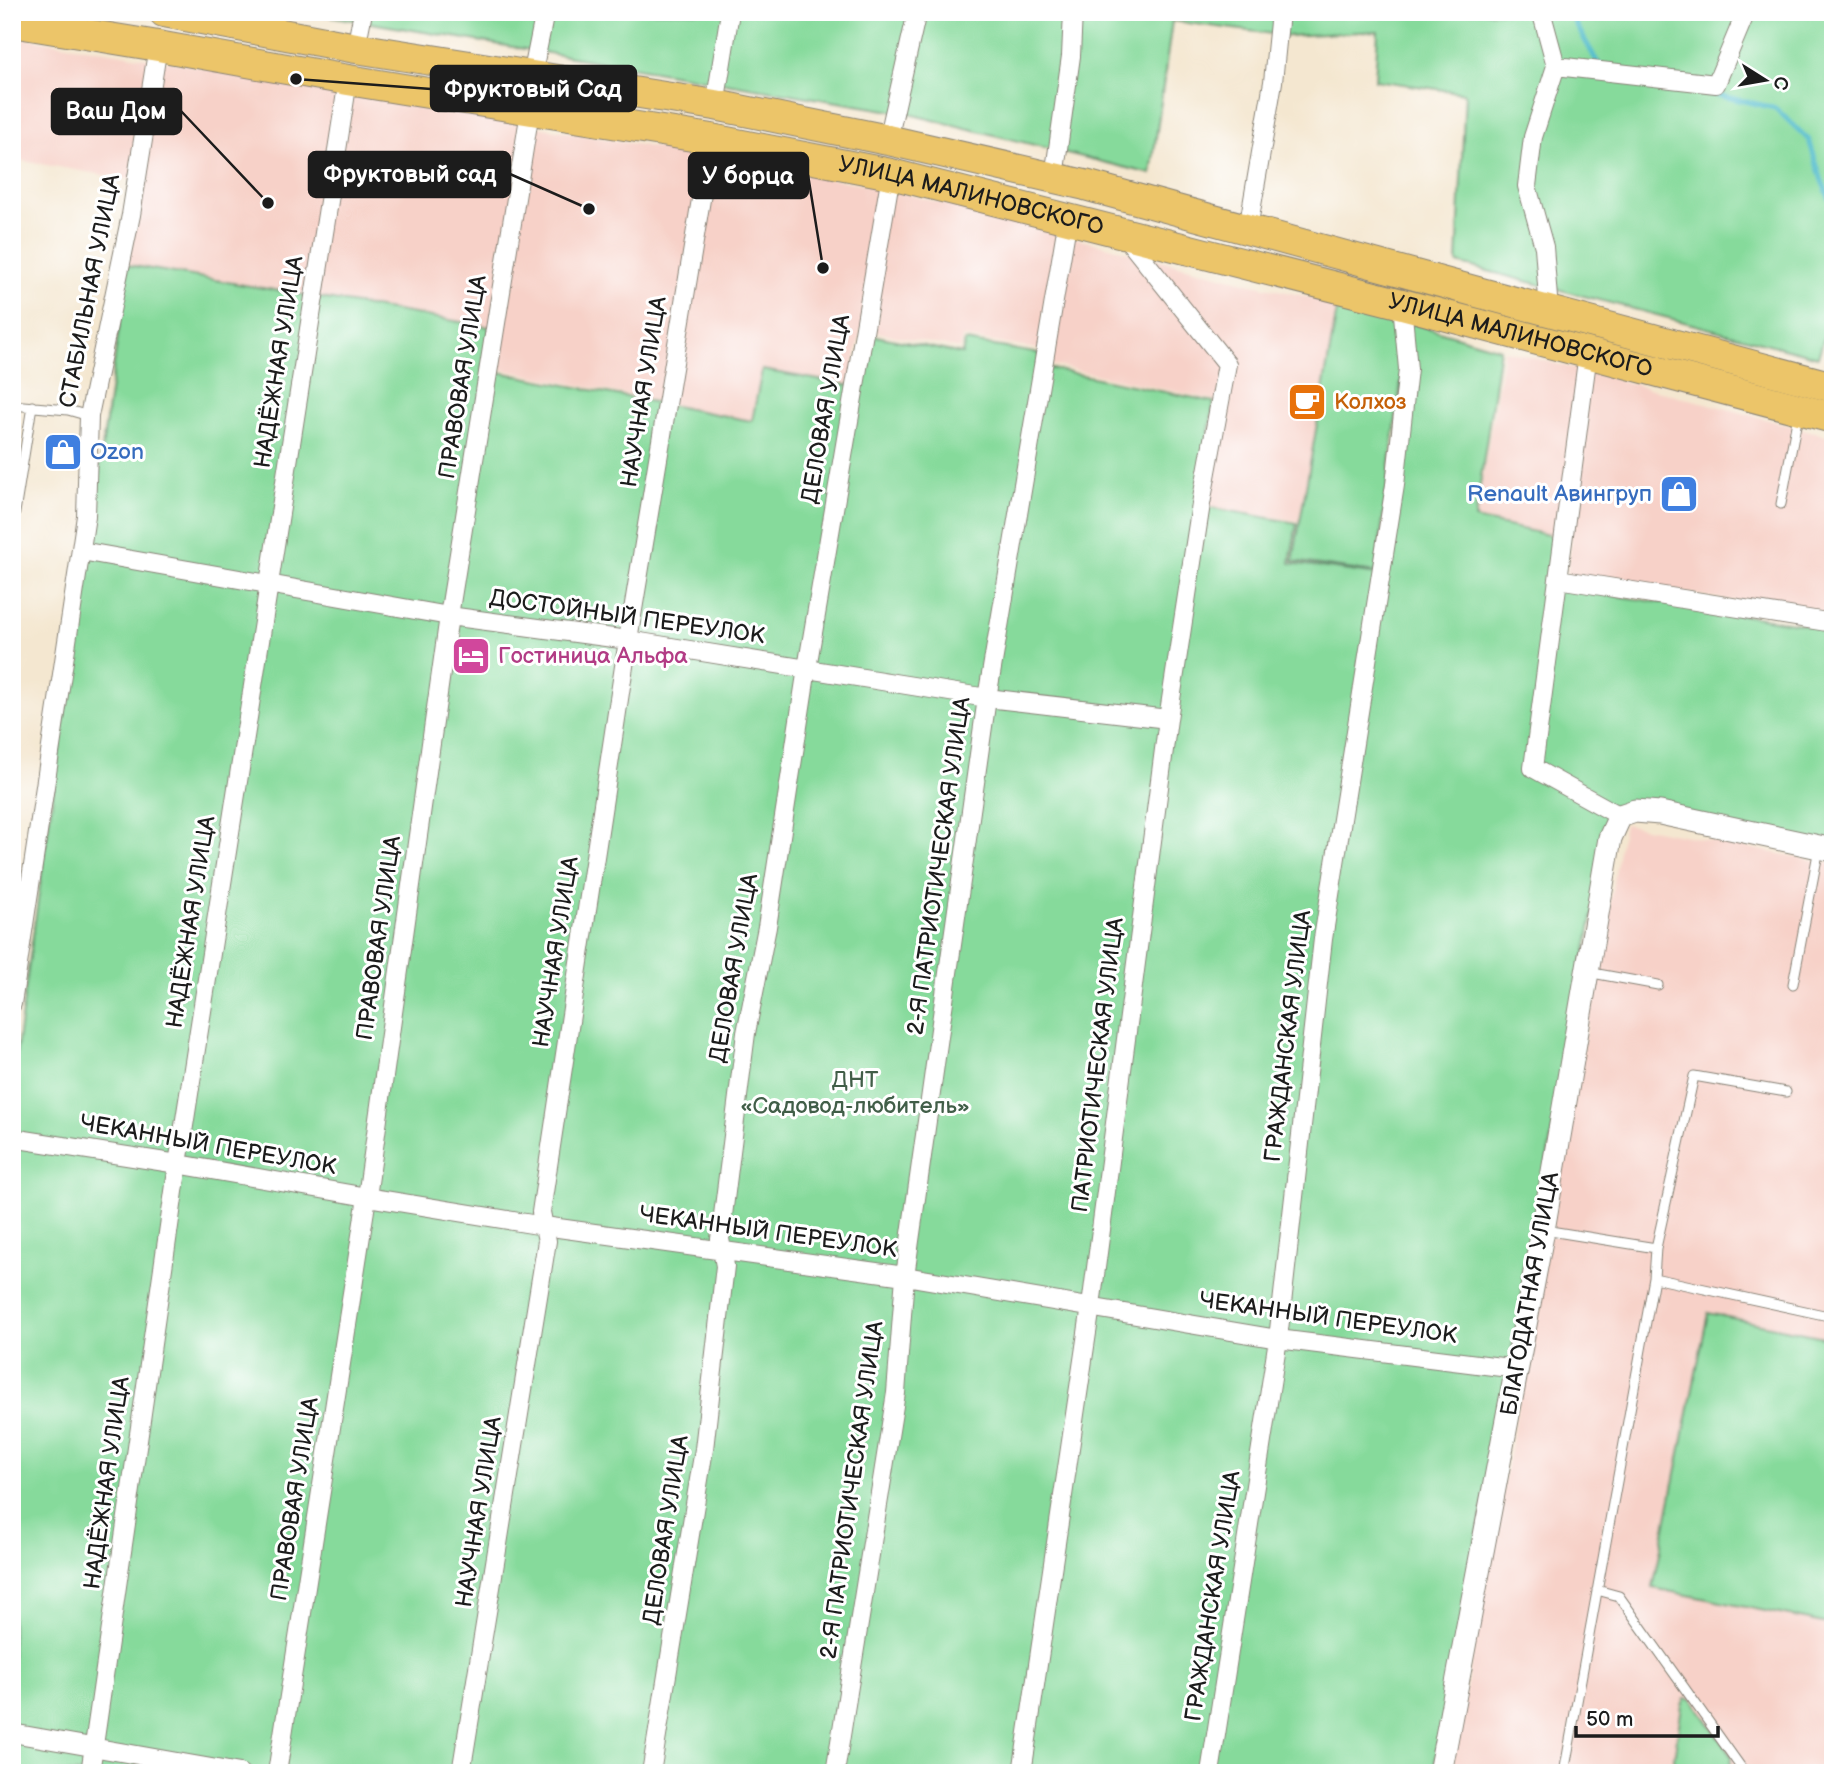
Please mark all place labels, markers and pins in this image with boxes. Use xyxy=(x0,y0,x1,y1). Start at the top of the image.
callout: Фруктовый Сад xyxy=(431,66,636,111)
callout: Ваш Дом xyxy=(52,89,181,134)
callout: Фруктовый сад xyxy=(309,152,510,197)
callout: У борца xyxy=(689,153,808,198)
cafe icon: Колхоз xyxy=(1286,381,1328,423)
place label: Колхоз xyxy=(1334,388,1407,416)
shop icon: Ozon xyxy=(42,431,84,473)
place label: Ozon xyxy=(90,438,144,466)
shop icon: Renault Авингруп xyxy=(1658,473,1700,515)
place label: Renault Авингруп xyxy=(1467,480,1652,508)
hotel icon: Гостиница Альфа xyxy=(450,635,492,677)
place label: Гостиница Альфа xyxy=(498,642,688,670)

